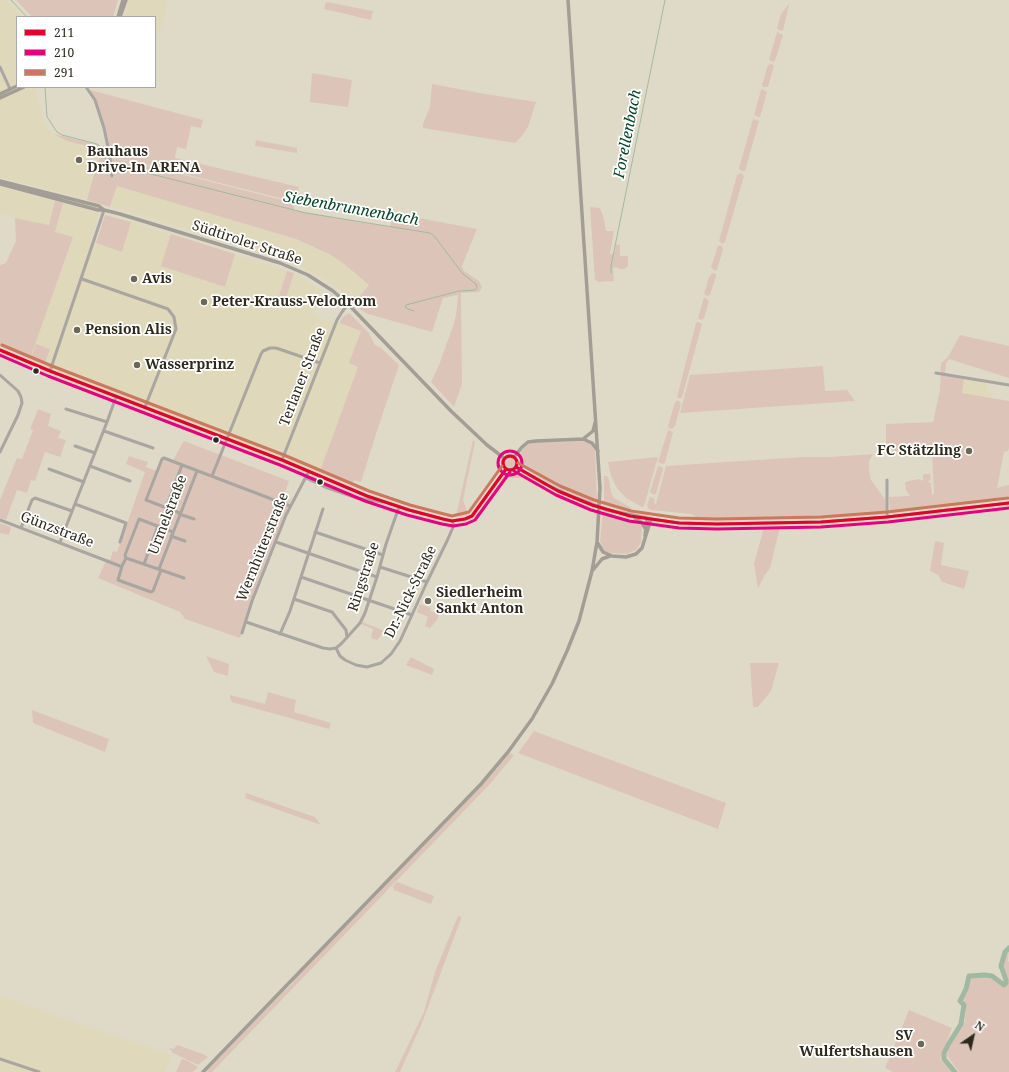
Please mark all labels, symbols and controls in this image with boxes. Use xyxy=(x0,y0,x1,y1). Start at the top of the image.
legend xyxy=(16,16,156,88)
text: 211 xyxy=(54,24,74,41)
text: 210 xyxy=(54,44,74,61)
text: 291 xyxy=(54,64,74,81)
water label: Forellenbach xyxy=(611,88,645,180)
place label: Bauhaus Drive-In ARENA xyxy=(87,144,201,176)
marker: Bauhaus Drive-In ARENA xyxy=(74,155,84,165)
water label: Siebenbrunnenbach xyxy=(282,188,420,230)
street label: Südtiroler Straße xyxy=(190,217,304,269)
place label: Avis xyxy=(142,271,172,287)
marker: Avis xyxy=(129,274,139,284)
place label: Peter-Krauss-Velodrom xyxy=(212,294,376,310)
marker: Peter-Krauss-Velodrom xyxy=(199,297,209,307)
place label: Pension Alis xyxy=(85,322,172,338)
marker: Pension Alis xyxy=(72,325,82,335)
street label: Terlaner Straße xyxy=(276,325,330,429)
place label: Wasserprinz xyxy=(145,357,234,373)
marker: Wasserprinz xyxy=(132,360,142,370)
unlabelled marker xyxy=(31,366,41,376)
unlabelled marker xyxy=(211,435,221,445)
place label: FC Stätzling xyxy=(877,443,961,459)
marker: FC Stätzling xyxy=(964,446,974,456)
street label: Urmelstraße xyxy=(145,473,191,557)
unlabelled marker xyxy=(315,477,325,487)
street label: Wernhüterstraße xyxy=(234,490,292,604)
street label: Günzstraße xyxy=(18,508,96,552)
street label: Ringstraße xyxy=(345,540,383,614)
street label: Dr.-Nick-Straße xyxy=(381,543,441,641)
place label: Siedlerheim Sankt Anton xyxy=(436,585,524,618)
marker: Siedlerheim Sankt Anton xyxy=(423,596,433,606)
north arrow xyxy=(953,1016,993,1056)
text: N xyxy=(972,1017,988,1034)
place label: SV Wulfertshausen xyxy=(799,1028,913,1060)
marker: SV Wulfertshausen xyxy=(916,1039,926,1049)

